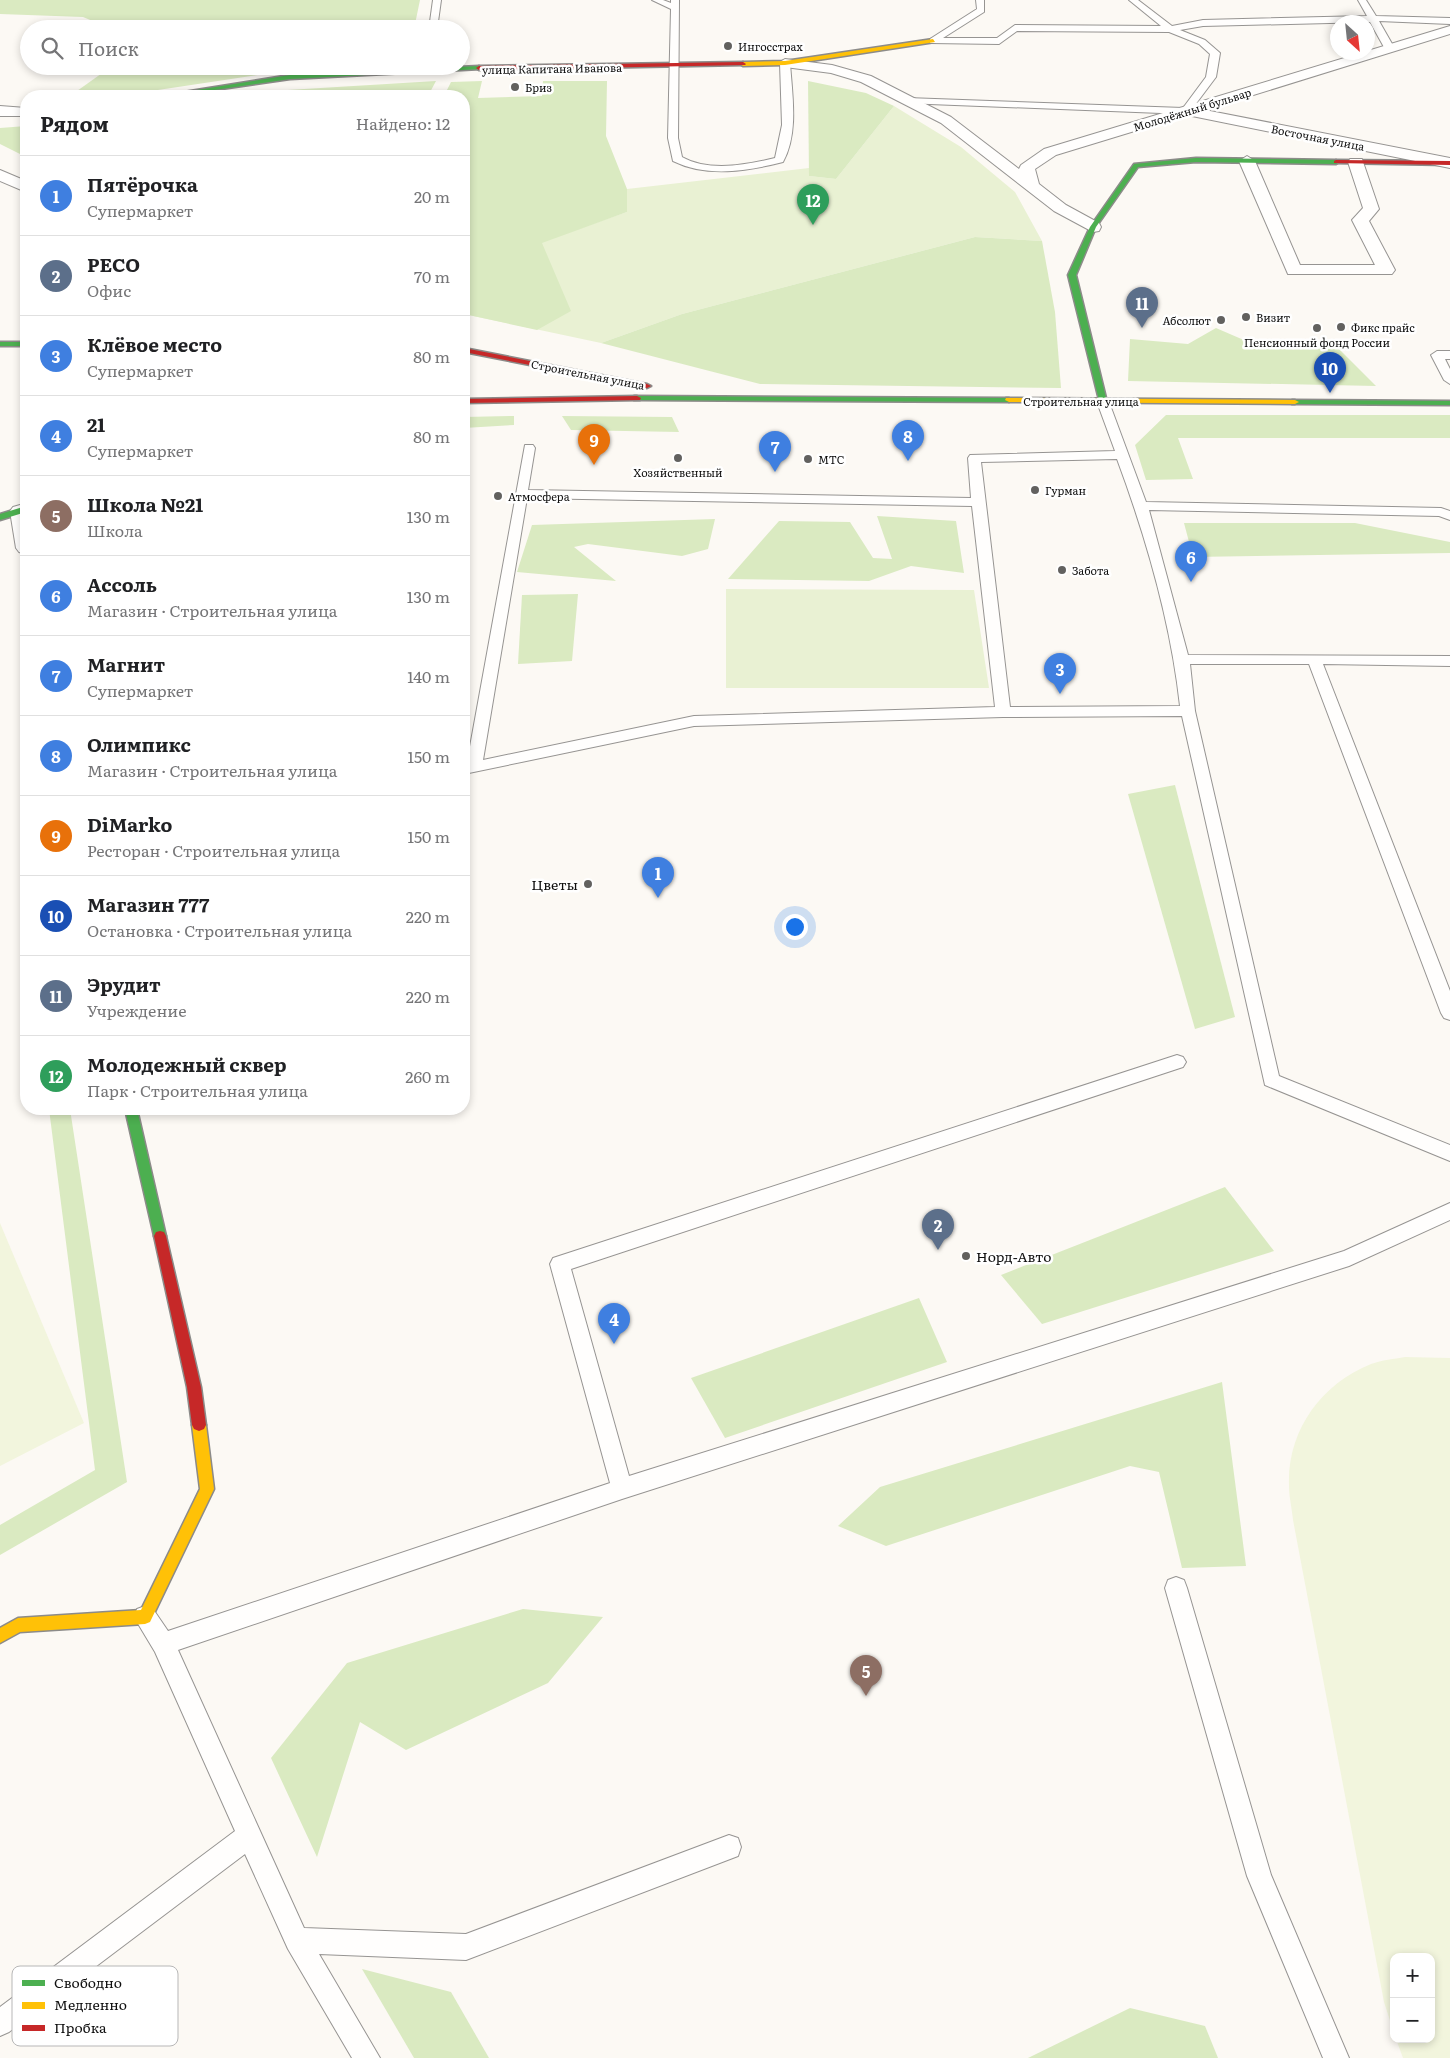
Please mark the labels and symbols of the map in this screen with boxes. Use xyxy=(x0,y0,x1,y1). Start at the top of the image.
north arrow xyxy=(1330,15,1375,60)
place label: Ингосстрах xyxy=(738,38,804,54)
marker: Ингосстрах xyxy=(722,40,734,52)
street label: улица Капитана Иванова xyxy=(482,59,622,77)
place label: Бриз xyxy=(525,79,552,95)
marker: Бриз xyxy=(509,81,521,93)
street label: Молодёжный бульвар xyxy=(1131,83,1253,135)
street label: Восточная улица xyxy=(1270,120,1366,154)
pin: 12 xyxy=(797,184,829,225)
pin: 11 xyxy=(1126,287,1158,328)
place label: Визит xyxy=(1256,309,1291,325)
marker: Визит xyxy=(1240,311,1252,323)
place label: Абсолют xyxy=(1162,312,1212,328)
marker: Абсолют xyxy=(1215,314,1227,326)
place label: Фикс прайс xyxy=(1351,319,1415,335)
marker: Фикс прайс xyxy=(1335,321,1347,333)
marker: Пенсионный фонд России xyxy=(1311,322,1323,334)
place label: Пенсионный фонд России xyxy=(1244,334,1390,350)
pin: 10 xyxy=(1314,352,1346,393)
street label: Строительная улица xyxy=(530,355,646,393)
street label: Строительная улица xyxy=(1023,393,1139,409)
pin: 8 xyxy=(892,420,924,461)
pin: 9 xyxy=(578,424,610,465)
pin: 7 xyxy=(759,431,791,472)
place label: МТС xyxy=(818,451,845,467)
marker: Хозяйственный xyxy=(672,452,684,464)
marker: МТС xyxy=(802,453,814,465)
place label: Хозяйственный xyxy=(634,464,722,480)
place label: Гурман xyxy=(1045,482,1086,498)
marker: Гурман xyxy=(1029,484,1041,496)
place label: Атмосфера xyxy=(508,488,570,504)
marker: Атмосфера xyxy=(492,490,504,502)
pin: 6 xyxy=(1175,541,1207,582)
place label: Забота xyxy=(1072,562,1109,578)
marker: Забота xyxy=(1056,564,1068,576)
pin: 3 xyxy=(1044,653,1076,694)
pin: 1 xyxy=(642,857,674,898)
place label: Цветы xyxy=(531,874,578,894)
marker: Цветы xyxy=(582,878,594,890)
your location xyxy=(782,914,808,940)
pin: 2 xyxy=(922,1209,954,1250)
place label: Норд-Авто xyxy=(976,1246,1052,1266)
marker: Норд-Авто xyxy=(960,1250,972,1262)
pin: 4 xyxy=(598,1303,630,1344)
pin: 5 xyxy=(850,1655,882,1696)
legend xyxy=(12,1966,178,2046)
text: Свободно xyxy=(54,1972,122,1992)
text: Медленно xyxy=(54,1994,127,2014)
text: Пробка xyxy=(54,2017,107,2037)

